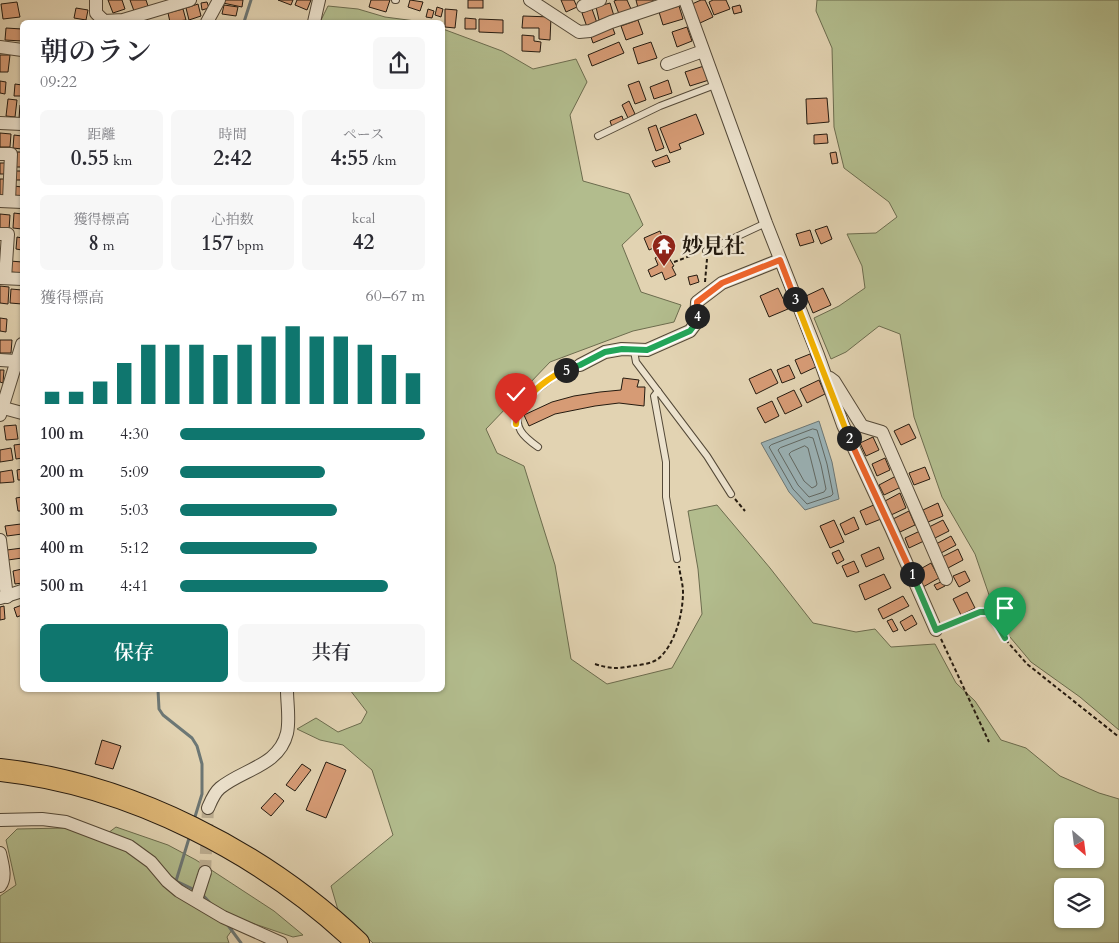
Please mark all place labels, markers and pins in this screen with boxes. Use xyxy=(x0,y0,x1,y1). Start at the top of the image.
place label: 妙見社 xyxy=(682,232,745,261)
temple icon: 妙見社 xyxy=(651,233,677,267)
pin: 3 xyxy=(782,286,808,312)
pin: 4 xyxy=(684,304,710,328)
pin: 5 xyxy=(554,358,578,382)
pin xyxy=(495,373,537,424)
pin: 2 xyxy=(836,426,862,450)
pin: 1 xyxy=(900,562,924,586)
pin xyxy=(984,587,1026,638)

